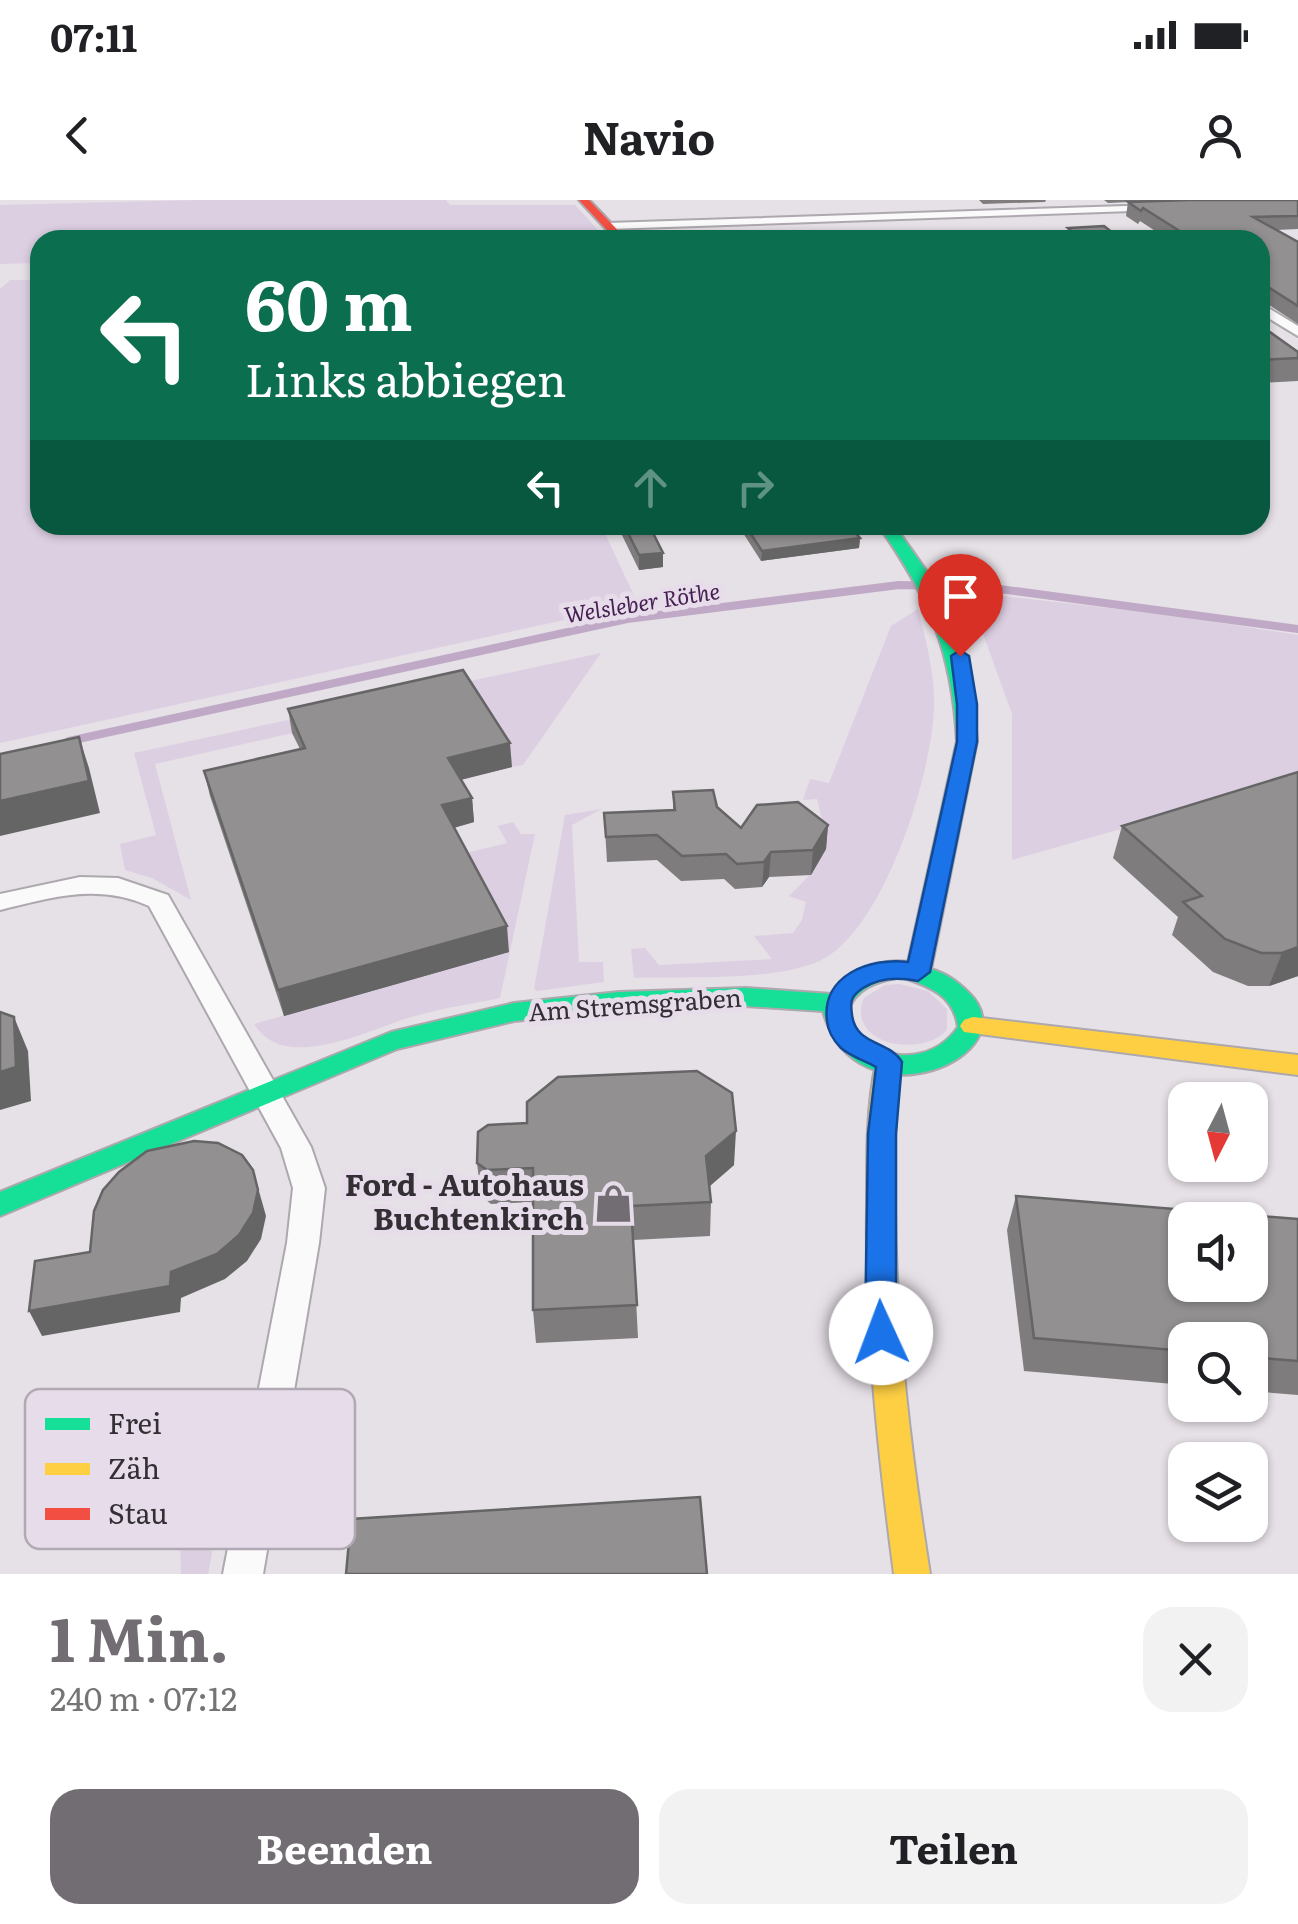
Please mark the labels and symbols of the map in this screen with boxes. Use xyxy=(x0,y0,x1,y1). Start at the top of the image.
pin xyxy=(918,554,1003,657)
water label: Welsleber Röthe xyxy=(561,573,722,630)
street label: Am Stremsgraben xyxy=(527,978,743,1029)
north arrow xyxy=(1168,1082,1268,1182)
place label: Ford - Autohaus Buchtenkirch xyxy=(345,1161,584,1239)
shop icon: Ford - Autohaus Buchtenkirch xyxy=(593,1182,635,1224)
position arrow xyxy=(829,1281,933,1385)
legend xyxy=(25,1389,355,1549)
text: Frei xyxy=(108,1401,161,1443)
text: Zäh xyxy=(108,1446,160,1488)
text: Stau xyxy=(108,1491,168,1533)

